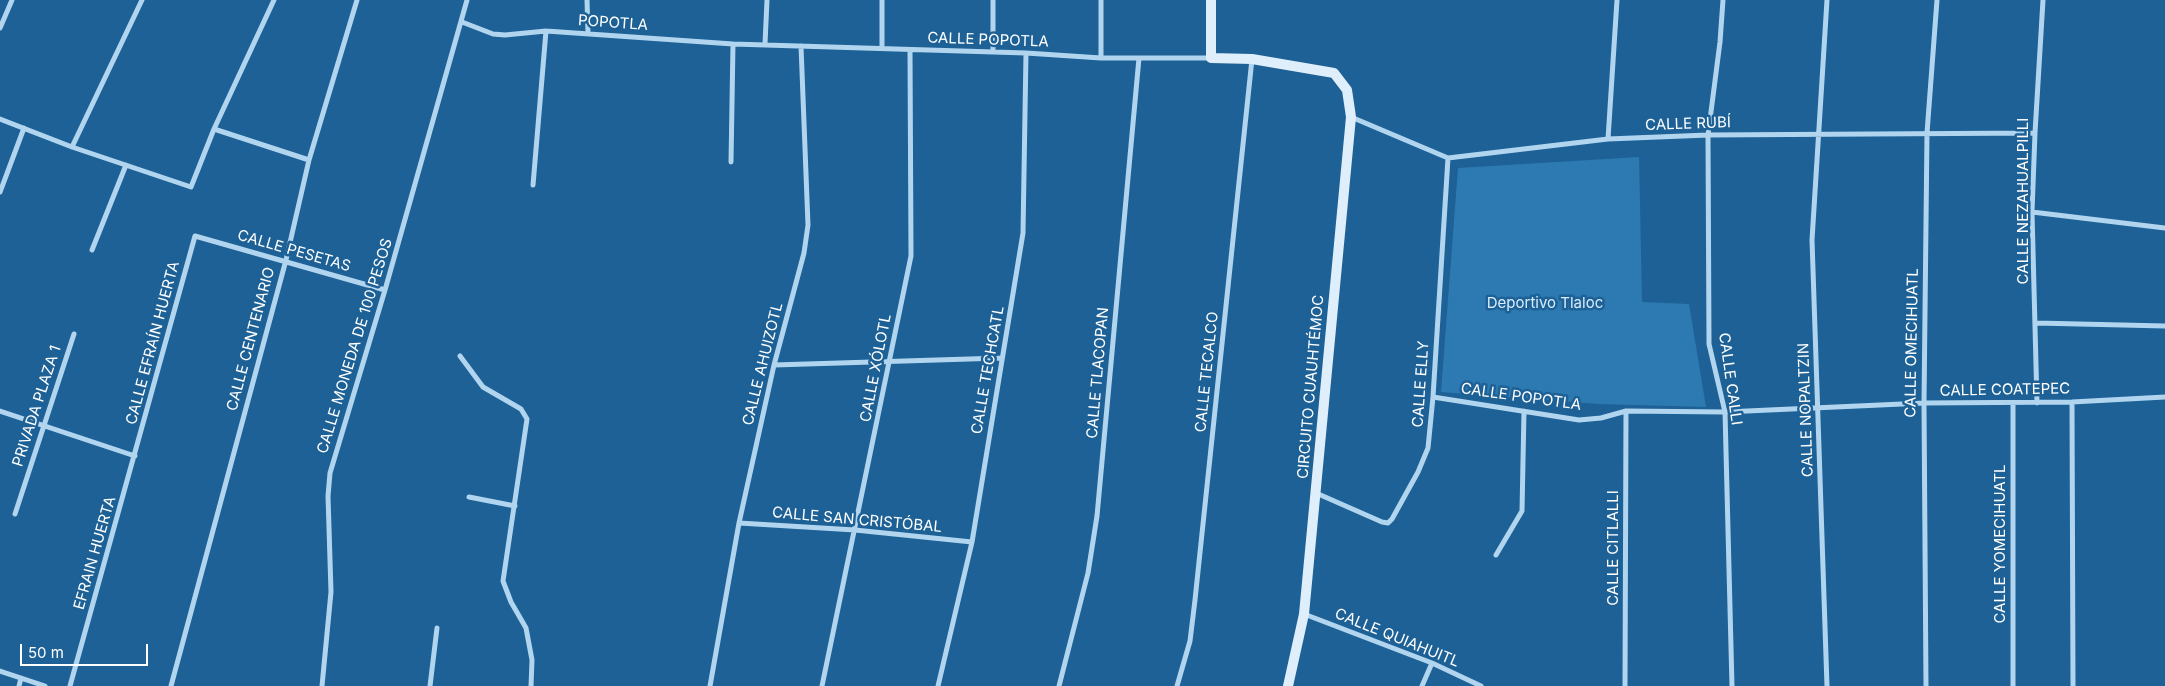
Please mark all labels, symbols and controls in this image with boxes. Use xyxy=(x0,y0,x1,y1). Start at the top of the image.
street label: POPOTLA xyxy=(577,12,649,34)
street label: CALLE POPOTLA xyxy=(927,29,1049,51)
street label: CALLE RUBÍ xyxy=(1645,114,1731,134)
street label: CALLE NEZAHUALPILLI xyxy=(2014,118,2032,284)
street label: CALLE PESETAS xyxy=(235,226,353,276)
street label: CALLE MONEDA DE 100 PESOS xyxy=(314,236,396,456)
street label: CALLE EFRAÍN HUERTA xyxy=(123,259,183,427)
street label: CALLE CENTENARIO xyxy=(223,265,279,413)
street label: CALLE OMECIHUATL xyxy=(1902,268,1922,418)
street label: CIRCUITO CUAUHTÉMOC xyxy=(1294,294,1328,480)
park label: Deportivo Tlaloc xyxy=(1487,294,1603,312)
street label: CALLE AHUIZOTL xyxy=(739,301,787,427)
street label: CALLE TECHCATL xyxy=(968,304,1008,436)
street label: CALLE TLACOPAN xyxy=(1083,307,1113,439)
street label: CALLE TECALCO xyxy=(1192,311,1222,433)
street label: CALLE XÓLOTL xyxy=(857,312,895,424)
street label: CALLE CALLI xyxy=(1715,332,1745,426)
street label: CALLE ELLY xyxy=(1409,340,1433,428)
street label: PRIVADA PLAZA 1 xyxy=(9,343,65,469)
street label: CALLE NOPALTZIN xyxy=(1795,343,1817,477)
street label: CALLE POPOTLA xyxy=(1460,380,1582,414)
street label: CALLE COATEPEC xyxy=(1940,380,2070,400)
street label: CALLE YOMECIHUATL xyxy=(1991,464,2009,624)
street label: CALLE CITLALLI xyxy=(1604,490,1622,606)
street label: EFRAIN HUERTA xyxy=(70,494,120,612)
street label: CALLE SAN CRISTÓBAL xyxy=(771,504,943,536)
street label: CALLE QUIAHUITL xyxy=(1332,605,1462,671)
scale bar xyxy=(22,634,150,666)
text: 50 m xyxy=(28,643,64,662)

